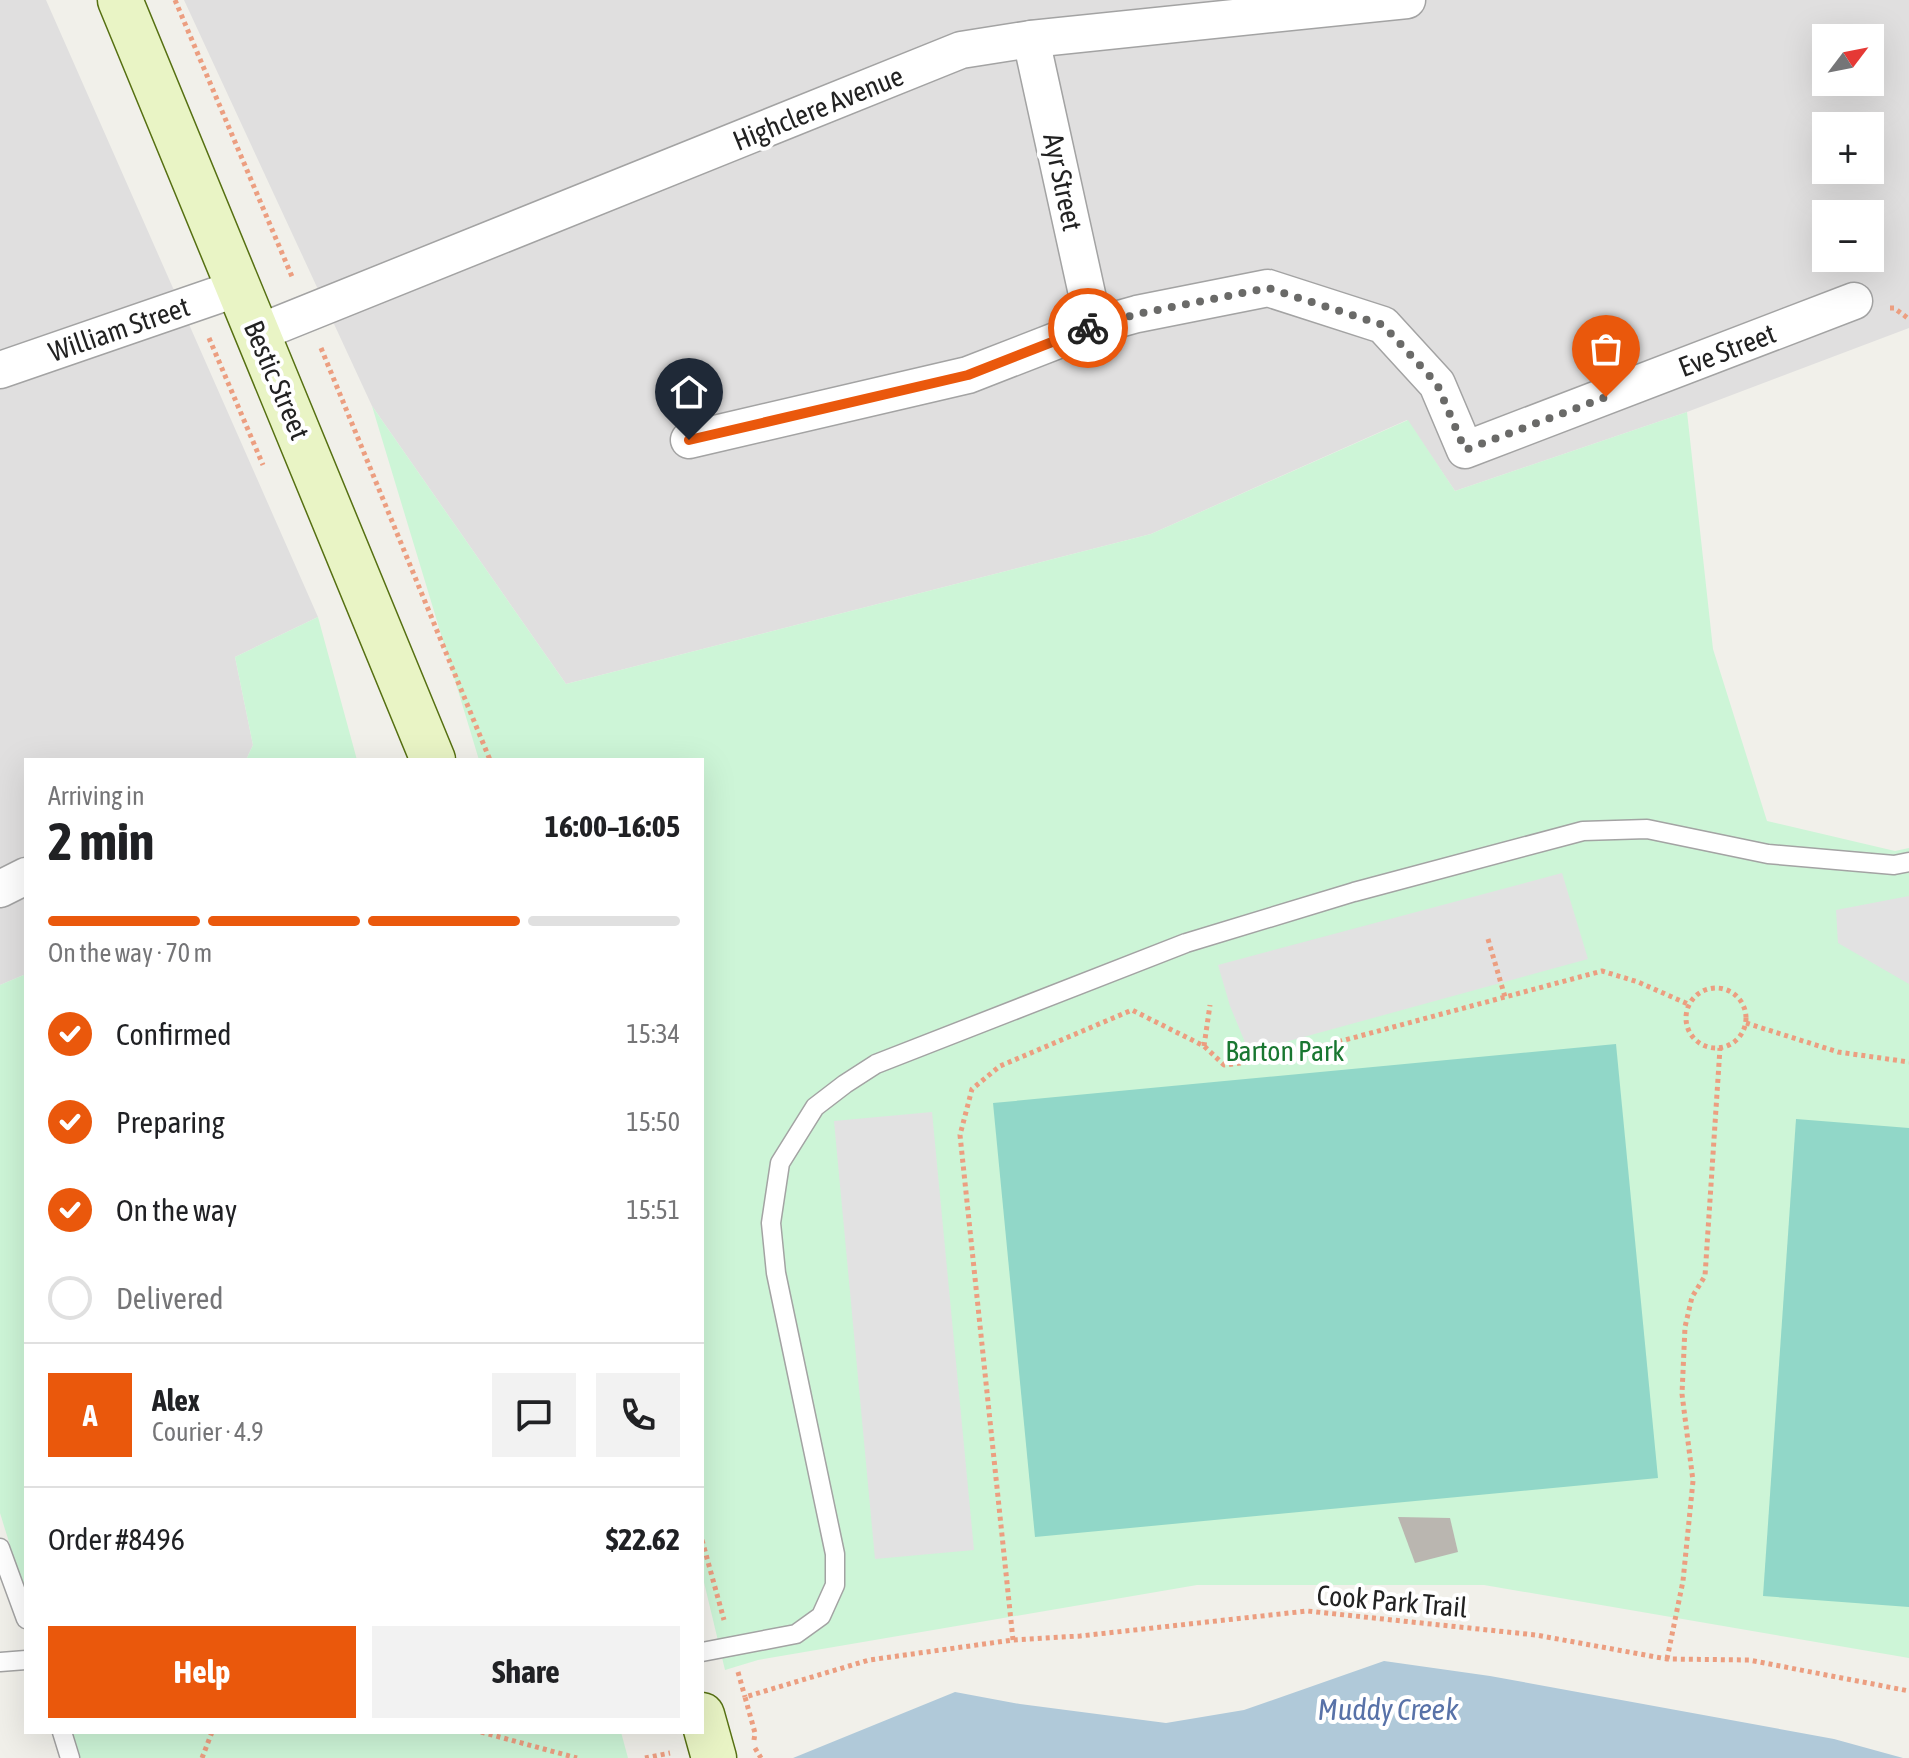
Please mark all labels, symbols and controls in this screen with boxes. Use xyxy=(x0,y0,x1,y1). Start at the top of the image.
north arrow xyxy=(1812,24,1884,96)
map controls xyxy=(1812,24,1884,272)
street label: Highclere Avenue xyxy=(728,59,908,157)
button: + xyxy=(1812,112,1884,184)
street label: Ayr Street xyxy=(1037,130,1089,234)
button: − xyxy=(1812,200,1884,272)
courier xyxy=(1048,288,1128,368)
street label: William Street xyxy=(45,290,193,368)
icon: bike xyxy=(1066,306,1110,350)
pin xyxy=(1572,315,1640,397)
street label: Bestic Street xyxy=(238,316,316,444)
street label: Eve Street xyxy=(1674,317,1780,383)
icon: bag xyxy=(1584,327,1628,371)
pin xyxy=(655,358,723,440)
icon: home xyxy=(667,370,711,414)
text: Arriving in xyxy=(48,781,145,811)
text: 16:00–16:05 xyxy=(545,809,680,843)
text: 2 min xyxy=(48,811,154,871)
text: On the way · 70 m xyxy=(48,938,212,968)
icon: check xyxy=(48,1012,92,1056)
text: Confirmed xyxy=(116,1017,231,1051)
text: 15:34 xyxy=(626,1019,680,1049)
park label: Barton Park xyxy=(1225,1035,1345,1067)
icon: check xyxy=(48,1100,92,1144)
text: Preparing xyxy=(116,1105,225,1139)
text: 15:50 xyxy=(626,1107,680,1137)
icon: check xyxy=(48,1188,92,1232)
text: On the way xyxy=(116,1193,237,1227)
text: 15:51 xyxy=(626,1195,680,1225)
text: Delivered xyxy=(116,1281,224,1315)
button: chat xyxy=(492,1373,576,1457)
button: phone xyxy=(596,1373,680,1457)
text: Alex xyxy=(152,1383,200,1417)
text: A xyxy=(83,1398,97,1432)
text: Courier · 4.9 xyxy=(152,1417,263,1447)
text: Order #8496 xyxy=(48,1522,185,1556)
text: $22.62 xyxy=(606,1522,680,1556)
street label: Cook Park Trail xyxy=(1315,1578,1469,1624)
button: Help xyxy=(48,1626,356,1718)
button: Share xyxy=(372,1626,680,1718)
water label: Muddy Creek xyxy=(1318,1692,1459,1726)

